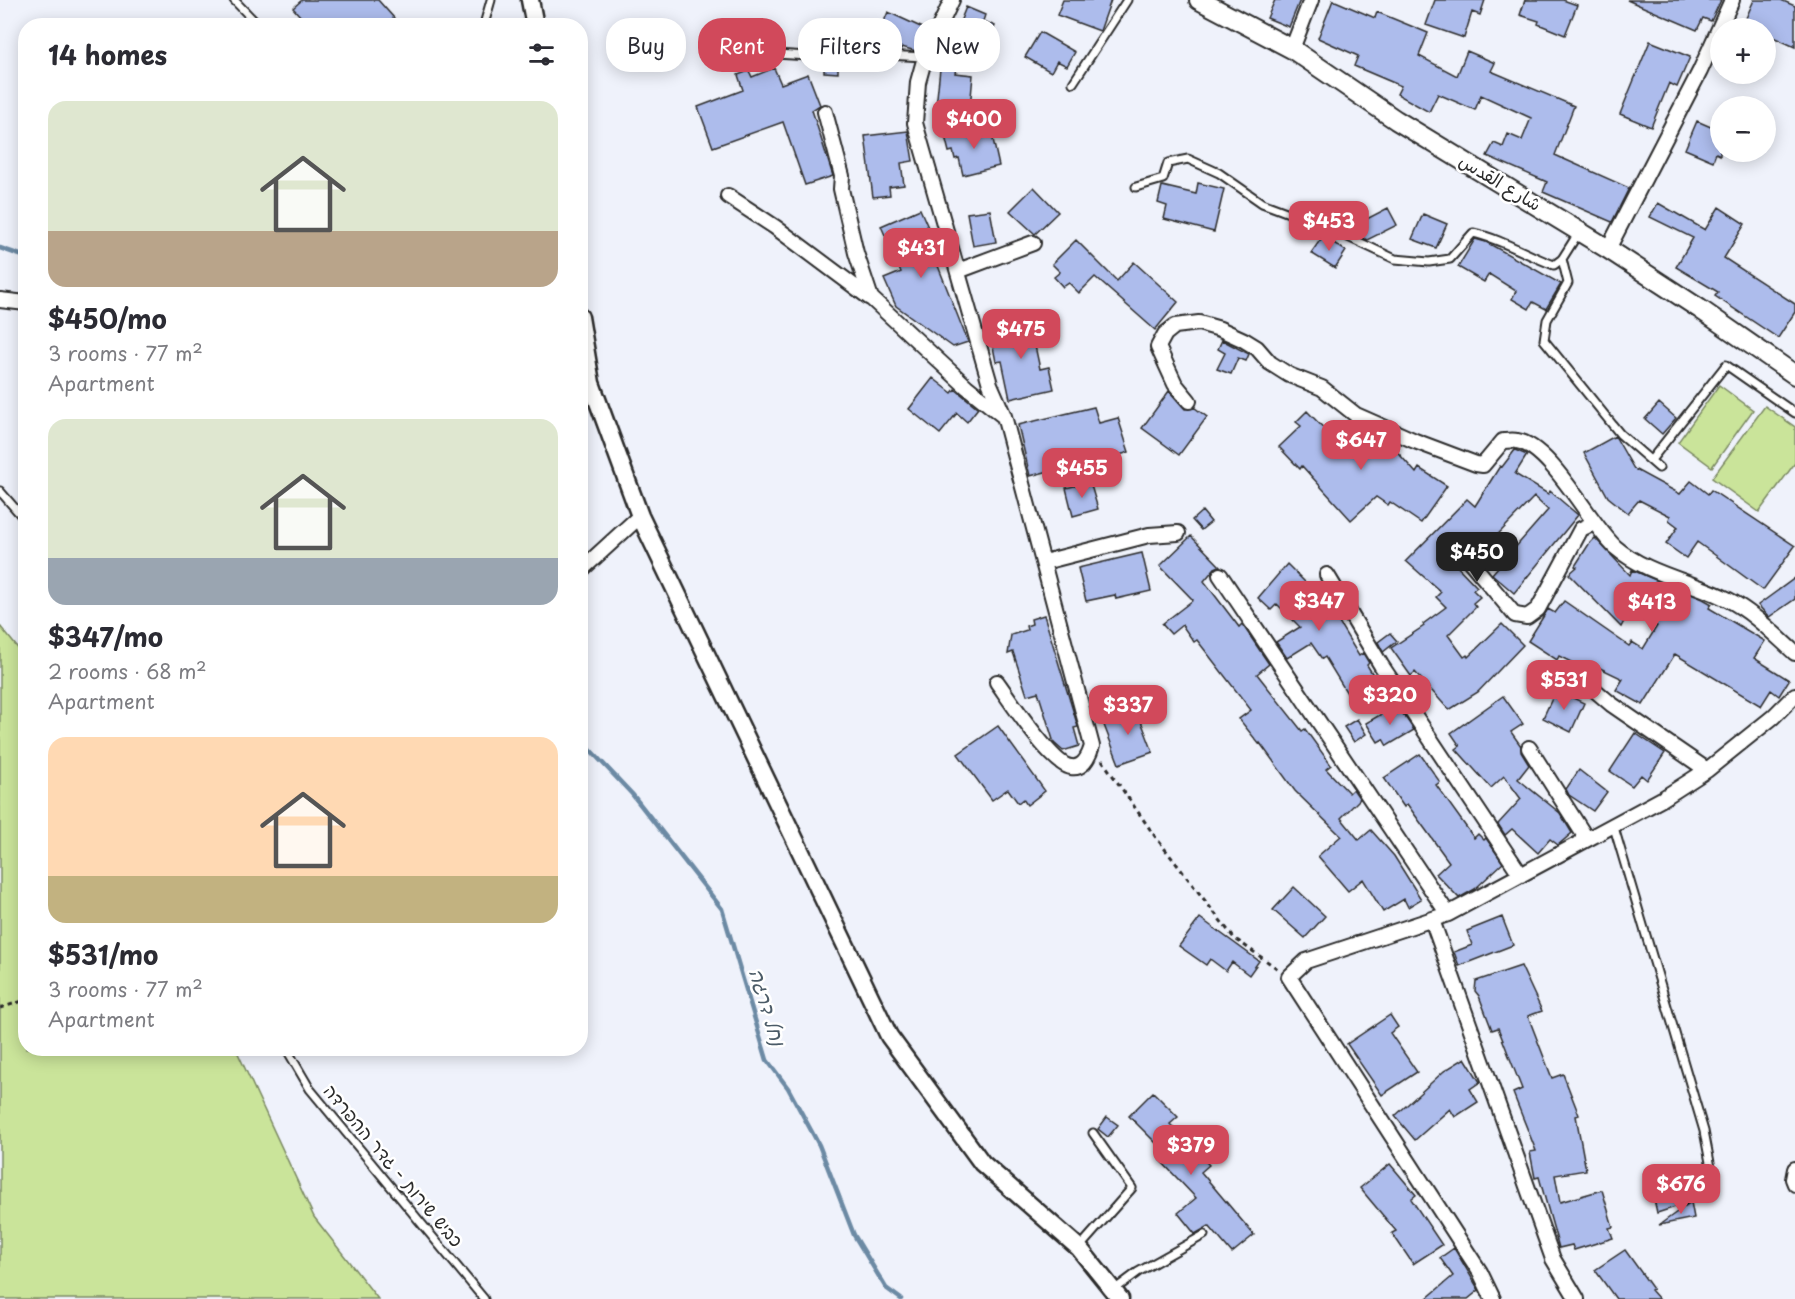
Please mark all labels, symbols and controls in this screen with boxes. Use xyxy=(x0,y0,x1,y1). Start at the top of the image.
chip: Buy xyxy=(606,18,686,72)
chip: Rent xyxy=(698,18,786,72)
chip: Filters xyxy=(798,18,902,72)
chip: New xyxy=(914,18,1000,72)
map controls xyxy=(1710,18,1776,162)
button: + xyxy=(1710,18,1776,84)
text: 14 homes xyxy=(48,35,167,74)
icon: filters xyxy=(525,38,558,71)
button: − xyxy=(1710,96,1776,162)
pin: $400 xyxy=(938,99,1010,150)
text: $400 xyxy=(946,103,1002,133)
icon: home xyxy=(249,140,357,248)
street label: شارع القدس xyxy=(1455,147,1547,217)
pin: $453 xyxy=(1293,201,1365,252)
text: $453 xyxy=(1303,205,1355,235)
pin: $431 xyxy=(885,228,957,279)
text: $431 xyxy=(897,232,945,262)
text: $450/mo xyxy=(48,299,167,338)
pin: $475 xyxy=(985,309,1057,360)
text: $475 xyxy=(996,313,1046,343)
text: 3 rooms · 77 m² xyxy=(48,338,203,368)
text: Apartment xyxy=(48,368,155,398)
pin: $647 xyxy=(1325,420,1397,471)
text: $647 xyxy=(1336,424,1386,454)
pin: $455 xyxy=(1046,448,1118,499)
text: $455 xyxy=(1056,452,1108,482)
icon: home xyxy=(249,458,357,566)
pin: $450 xyxy=(1441,532,1513,583)
text: $450 xyxy=(1450,536,1504,566)
pin: $347 xyxy=(1283,581,1355,632)
pin: $413 xyxy=(1616,582,1688,633)
text: $347 xyxy=(1294,585,1344,615)
text: $413 xyxy=(1628,586,1676,616)
text: $347/mo xyxy=(48,617,163,656)
text: 2 rooms · 68 m² xyxy=(48,656,207,686)
pin: $531 xyxy=(1528,660,1600,711)
text: $531 xyxy=(1541,664,1587,694)
pin: $320 xyxy=(1354,675,1426,726)
text: $320 xyxy=(1363,679,1417,709)
pin: $337 xyxy=(1092,685,1164,736)
text: Apartment xyxy=(48,686,155,716)
text: $337 xyxy=(1103,689,1153,719)
icon: home xyxy=(249,776,357,884)
text: $531/mo xyxy=(48,935,158,974)
water label: נחל דרגה xyxy=(742,964,794,1050)
text: 3 rooms · 77 m² xyxy=(48,974,203,1004)
text: Apartment xyxy=(48,1004,155,1034)
street label: כביש שירות - גדר ההפרדה xyxy=(318,1078,470,1252)
pin: $379 xyxy=(1155,1125,1227,1176)
text: $379 xyxy=(1167,1129,1215,1159)
pin: $676 xyxy=(1645,1164,1717,1215)
text: $676 xyxy=(1656,1168,1706,1198)

